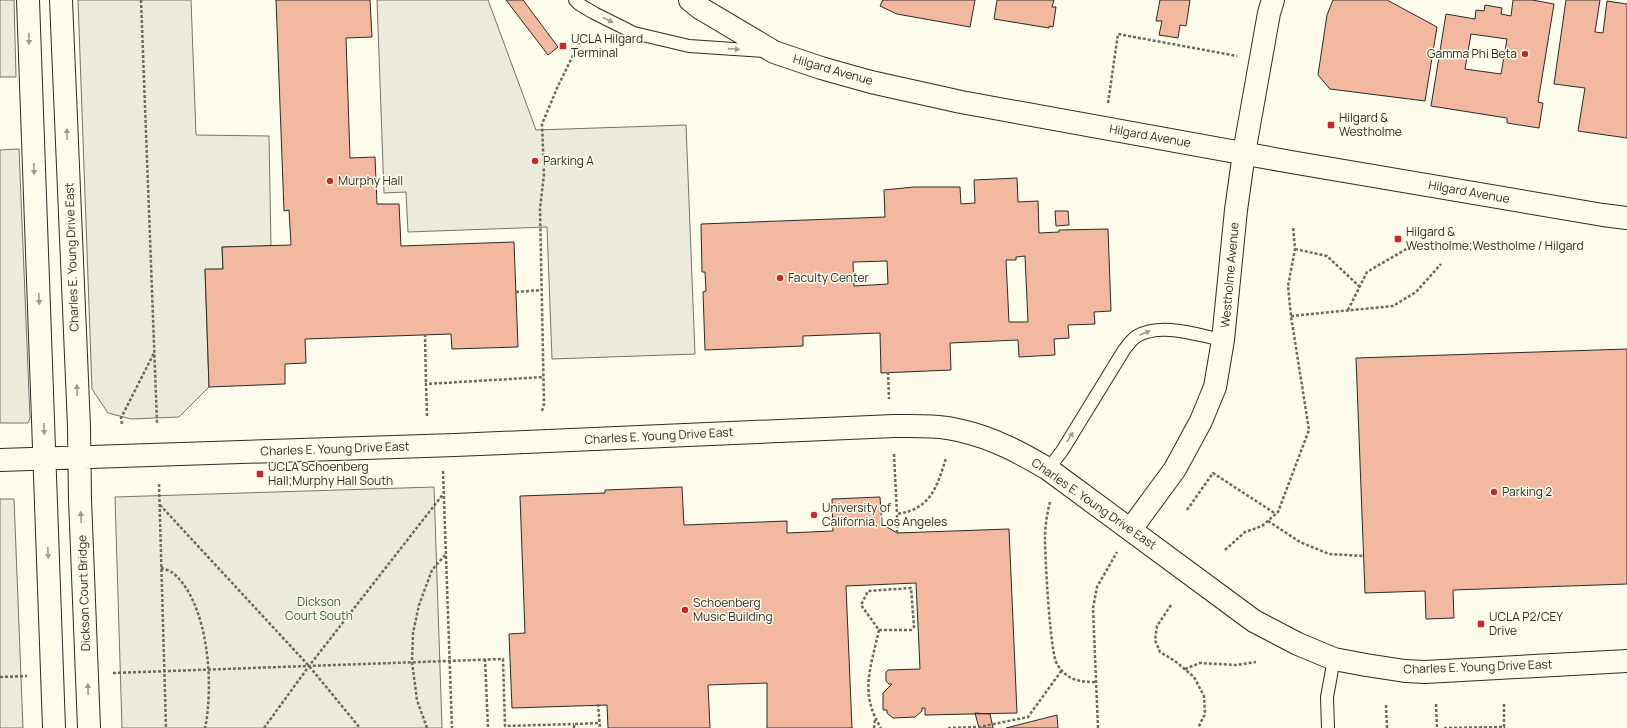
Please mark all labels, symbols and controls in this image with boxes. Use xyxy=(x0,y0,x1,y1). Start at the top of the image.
one-way arrow xyxy=(603,17,614,23)
place label: UCLA Hilgard Terminal xyxy=(571,30,643,61)
one-way arrow xyxy=(26,33,33,45)
marker: UCLA Hilgard Terminal xyxy=(558,41,568,51)
one-way arrow xyxy=(728,45,740,52)
place label: Gamma Phi Beta xyxy=(1427,45,1517,62)
marker: Gamma Phi Beta xyxy=(1520,49,1530,59)
street label: Hilgard Avenue xyxy=(791,50,875,89)
place label: Hilgard & Westholme xyxy=(1339,109,1402,140)
street label: Hilgard Avenue xyxy=(1108,120,1192,151)
marker: Hilgard & Westholme xyxy=(1326,120,1336,130)
one-way arrow xyxy=(63,128,70,140)
place label: Parking A xyxy=(543,152,594,169)
marker: Parking A xyxy=(530,156,540,166)
one-way arrow xyxy=(31,163,37,176)
place label: Murphy Hall xyxy=(338,172,403,189)
marker: Murphy Hall xyxy=(325,176,335,186)
street label: Hilgard Avenue xyxy=(1427,176,1511,207)
street label: Charles E. Young Drive East xyxy=(60,182,83,332)
street label: Westholme Avenue xyxy=(1216,221,1243,329)
place label: Hilgard & Westholme;Westholme / Hilgard xyxy=(1406,223,1584,254)
marker: Hilgard & Westholme;Westholme / Hilgard xyxy=(1393,234,1403,244)
place label: Faculty Center xyxy=(788,269,870,286)
marker: Faculty Center xyxy=(775,273,785,283)
one-way arrow xyxy=(36,293,42,306)
one-way arrow xyxy=(1139,329,1151,335)
one-way arrow xyxy=(74,384,81,396)
one-way arrow xyxy=(41,423,47,436)
street label: Charles E. Young Drive East xyxy=(584,423,734,448)
one-way arrow xyxy=(1067,431,1074,443)
street label: Charles E. Young Drive East xyxy=(260,437,410,460)
street label: Charles E. Young Drive East xyxy=(1028,454,1160,553)
place label: UCLA Schoenberg Hall;Murphy Hall South xyxy=(268,458,393,489)
marker: UCLA Schoenberg Hall;Murphy Hall South xyxy=(255,469,265,479)
place label: Parking 2 xyxy=(1502,483,1552,500)
marker: Parking 2 xyxy=(1489,487,1499,497)
place label: University of California, Los Angeles xyxy=(822,499,947,530)
one-way arrow xyxy=(78,510,84,523)
marker: University of California, Los Angeles xyxy=(809,510,819,520)
street label: Dickson Court Bridge xyxy=(73,535,94,651)
one-way arrow xyxy=(45,547,51,560)
park label: Dickson Court South xyxy=(285,593,353,624)
place label: Schoenberg Music Building xyxy=(693,594,773,625)
marker: Schoenberg Music Building xyxy=(680,605,690,615)
place label: UCLA P2/CEY Drive xyxy=(1489,608,1563,639)
marker: UCLA P2/CEY Drive xyxy=(1476,619,1486,629)
street label: Charles E. Young Drive East xyxy=(1403,655,1553,678)
one-way arrow xyxy=(85,682,91,695)

